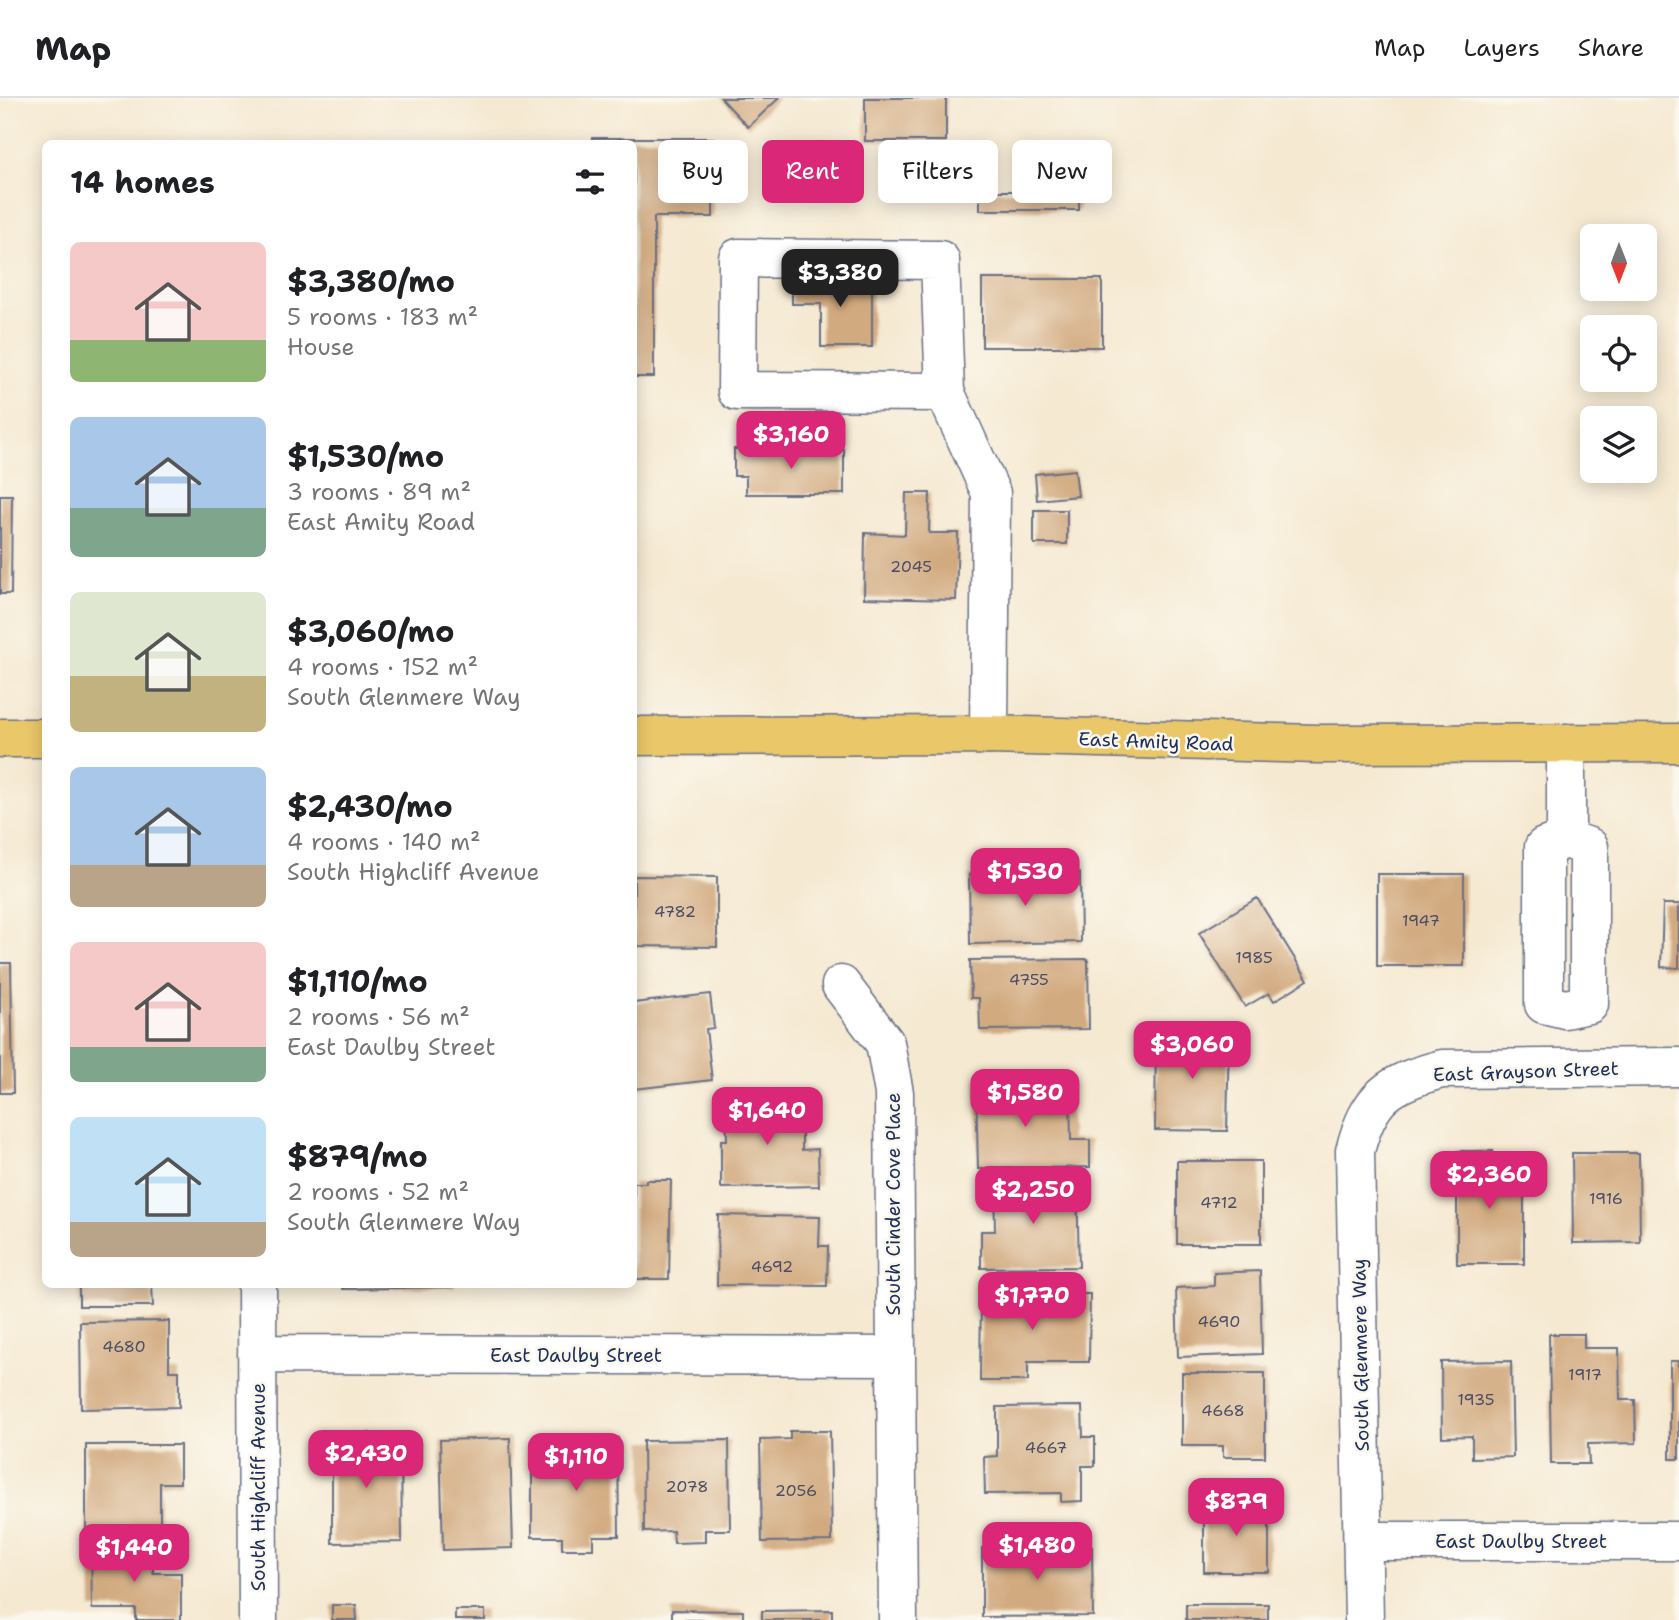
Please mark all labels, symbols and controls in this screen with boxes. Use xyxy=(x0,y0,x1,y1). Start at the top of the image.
text: Map xyxy=(35,26,111,71)
text: Map xyxy=(1374,32,1425,64)
text: Layers xyxy=(1463,32,1540,64)
text: Share xyxy=(1578,32,1644,64)
chip: Buy xyxy=(658,140,748,203)
chip: Rent xyxy=(762,140,864,203)
chip: Filters xyxy=(878,140,998,203)
chip: New xyxy=(1012,140,1112,203)
text: 14 homes xyxy=(70,162,215,203)
icon: filters xyxy=(571,163,609,201)
north arrow xyxy=(1580,224,1657,301)
map controls xyxy=(1580,224,1657,483)
pin: $3,380 xyxy=(783,250,897,309)
text: $3,380 xyxy=(797,257,883,287)
text: $3,380/mo xyxy=(287,261,455,302)
icon: home xyxy=(126,270,210,354)
text: 5 rooms · 183 m² xyxy=(287,302,478,332)
button: locate xyxy=(1580,315,1657,392)
text: House xyxy=(287,332,355,362)
button: layers xyxy=(1580,406,1657,483)
pin: $3,160 xyxy=(734,412,848,471)
text: $3,160 xyxy=(752,419,830,449)
text: $1,530/mo xyxy=(287,436,444,477)
icon: home xyxy=(126,445,210,529)
text: 3 rooms · 89 m² xyxy=(287,477,471,507)
text: East Amity Road xyxy=(287,507,475,537)
house number: 2045 xyxy=(890,556,932,577)
text: $3,060/mo xyxy=(287,611,455,652)
icon: home xyxy=(126,620,210,704)
text: 4 rooms · 152 m² xyxy=(287,652,478,682)
text: South Glenmere Way xyxy=(287,682,520,712)
street label: East Amity Road xyxy=(1078,726,1234,757)
text: $2,430/mo xyxy=(287,786,453,827)
icon: home xyxy=(126,795,210,879)
text: 4 rooms · 140 m² xyxy=(287,827,481,857)
pin: $1,530 xyxy=(968,848,1082,908)
text: $1,530 xyxy=(987,856,1063,886)
text: South Highcliff Avenue xyxy=(287,857,540,887)
house number: 4782 xyxy=(654,901,696,922)
house number: 1947 xyxy=(1402,910,1440,931)
house number: 1985 xyxy=(1235,947,1273,968)
text: $1,110/mo xyxy=(287,961,428,1002)
house number: 4755 xyxy=(1009,969,1049,990)
icon: home xyxy=(126,970,210,1054)
text: 2 rooms · 56 m² xyxy=(287,1002,470,1032)
pin: $3,060 xyxy=(1135,1021,1249,1081)
text: $3,060 xyxy=(1150,1029,1234,1059)
text: East Daulby Street xyxy=(287,1032,496,1062)
street label: East Grayson Street xyxy=(1433,1056,1619,1087)
pin: $1,580 xyxy=(968,1070,1082,1129)
text: $1,580 xyxy=(986,1077,1064,1107)
pin: $1,640 xyxy=(710,1088,824,1147)
street label: South Cinder Cove Place xyxy=(881,1092,906,1316)
text: $1,640 xyxy=(728,1095,806,1125)
text: $879/mo xyxy=(287,1136,428,1177)
icon: home xyxy=(126,1145,210,1229)
pin: $2,360 xyxy=(1432,1152,1546,1211)
text: $2,360 xyxy=(1446,1159,1532,1189)
pin: $2,250 xyxy=(976,1166,1090,1226)
text: $2,250 xyxy=(991,1174,1075,1204)
text: 2 rooms · 52 m² xyxy=(287,1177,469,1207)
house number: 1916 xyxy=(1589,1188,1623,1209)
house number: 4712 xyxy=(1200,1192,1238,1213)
text: South Glenmere Way xyxy=(287,1207,520,1237)
house number: 4692 xyxy=(751,1256,793,1277)
street label: South Glenmere Way xyxy=(1346,1258,1375,1452)
pin: $1,770 xyxy=(975,1272,1089,1332)
text: $1,770 xyxy=(994,1280,1070,1310)
house number: 4690 xyxy=(1197,1311,1241,1332)
house number: 4680 xyxy=(102,1336,146,1357)
street label: East Daulby Street xyxy=(490,1343,662,1368)
house number: 1917 xyxy=(1568,1364,1602,1385)
street label: South Highcliff Avenue xyxy=(246,1383,271,1591)
house number: 1935 xyxy=(1458,1389,1495,1410)
house number: 4668 xyxy=(1201,1400,1245,1421)
pin: $2,430 xyxy=(309,1430,423,1490)
pin: $1,110 xyxy=(519,1434,633,1493)
house number: 4667 xyxy=(1025,1437,1067,1458)
text: $2,430 xyxy=(324,1438,408,1468)
text: $1,110 xyxy=(544,1441,608,1471)
house number: 2078 xyxy=(666,1476,708,1497)
pin: $879 xyxy=(1195,1478,1277,1538)
house number: 2056 xyxy=(775,1480,817,1501)
text: $879 xyxy=(1204,1486,1268,1516)
pin: $1,480 xyxy=(980,1522,1094,1582)
pin: $1,440 xyxy=(77,1524,191,1584)
street label: East Daulby Street xyxy=(1435,1529,1607,1554)
text: $1,480 xyxy=(998,1530,1076,1560)
text: $1,440 xyxy=(95,1532,173,1562)

